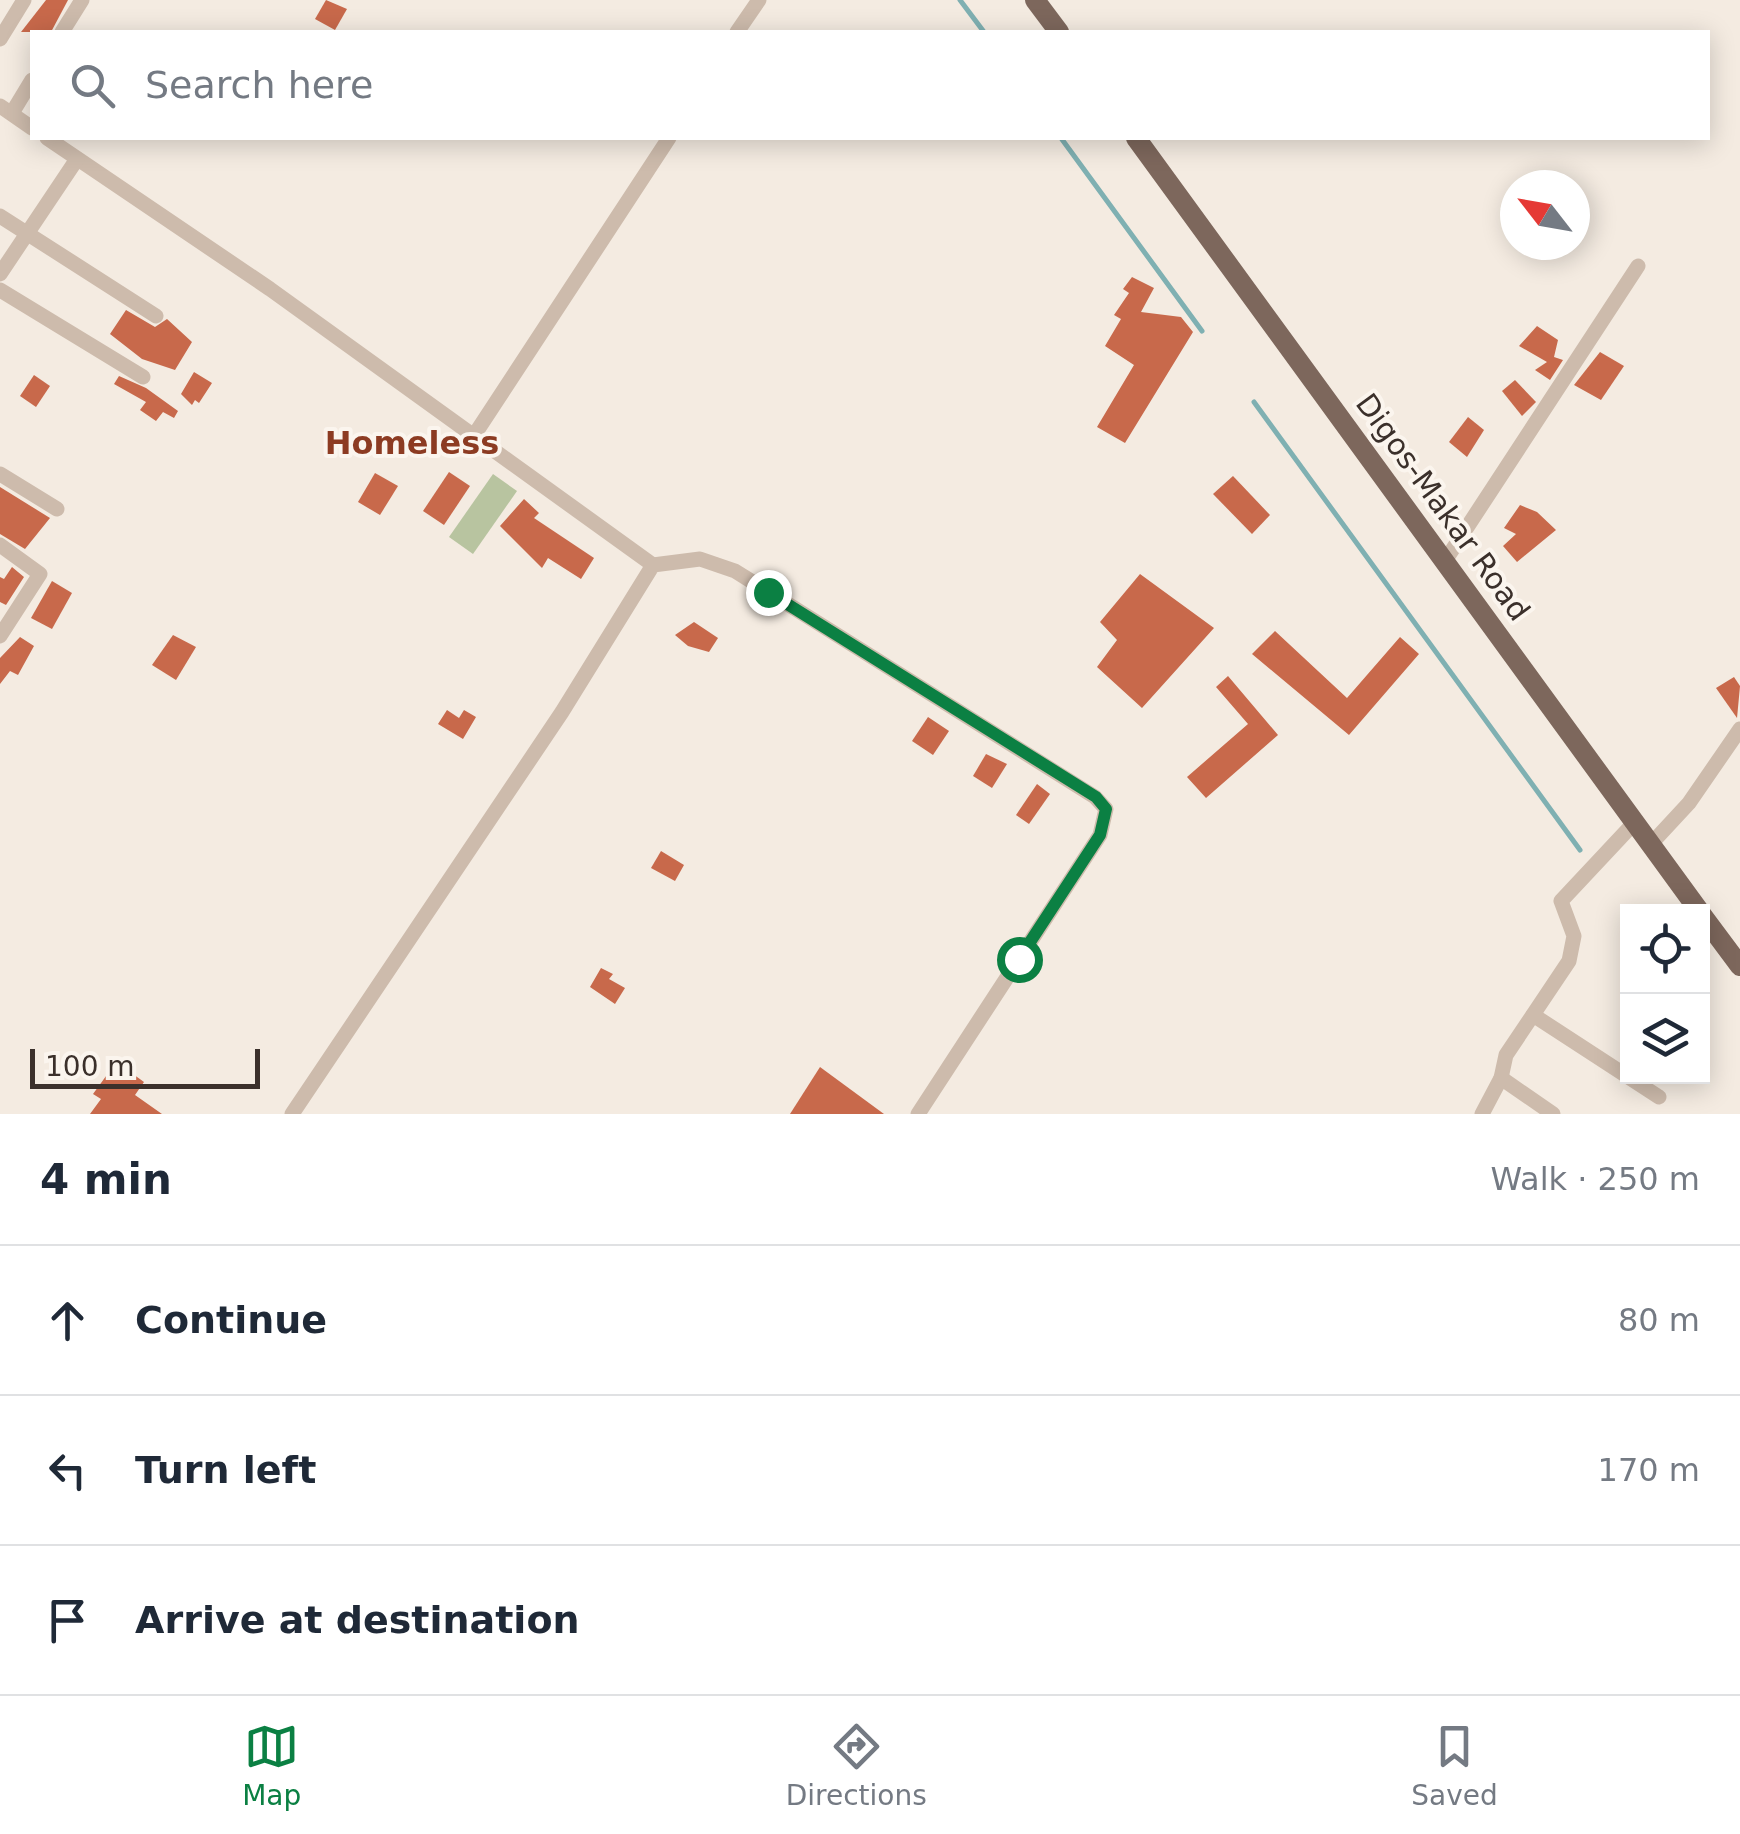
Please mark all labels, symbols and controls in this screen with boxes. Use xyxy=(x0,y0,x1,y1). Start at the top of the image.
search box xyxy=(30,30,1710,140)
icon: search xyxy=(65,58,120,113)
text: Search here xyxy=(145,63,373,107)
north arrow xyxy=(1500,170,1590,260)
street label: Digos-Makar Road xyxy=(1349,387,1537,627)
district label: Homeless xyxy=(325,424,499,462)
route end xyxy=(746,570,792,616)
map controls xyxy=(1620,904,1710,1084)
button: locate xyxy=(1620,904,1710,994)
route start xyxy=(997,937,1043,983)
button: layers xyxy=(1620,994,1710,1084)
scale bar xyxy=(30,1044,260,1088)
text: 100 m xyxy=(45,1050,135,1083)
text: 4 min xyxy=(40,1155,172,1204)
text: Walk · 250 m xyxy=(1490,1160,1700,1198)
icon: ahead xyxy=(40,1293,95,1348)
text: Continue xyxy=(135,1298,327,1342)
text: 80 m xyxy=(1618,1301,1700,1339)
icon: left xyxy=(40,1443,95,1498)
text: Turn left xyxy=(135,1448,316,1492)
text: 170 m xyxy=(1598,1451,1700,1489)
icon: arrive xyxy=(40,1593,95,1648)
text: Arrive at destination xyxy=(135,1598,580,1642)
tab: Map xyxy=(242,1719,301,1812)
tab: Directions xyxy=(786,1719,927,1812)
tab: Saved xyxy=(1411,1719,1498,1812)

